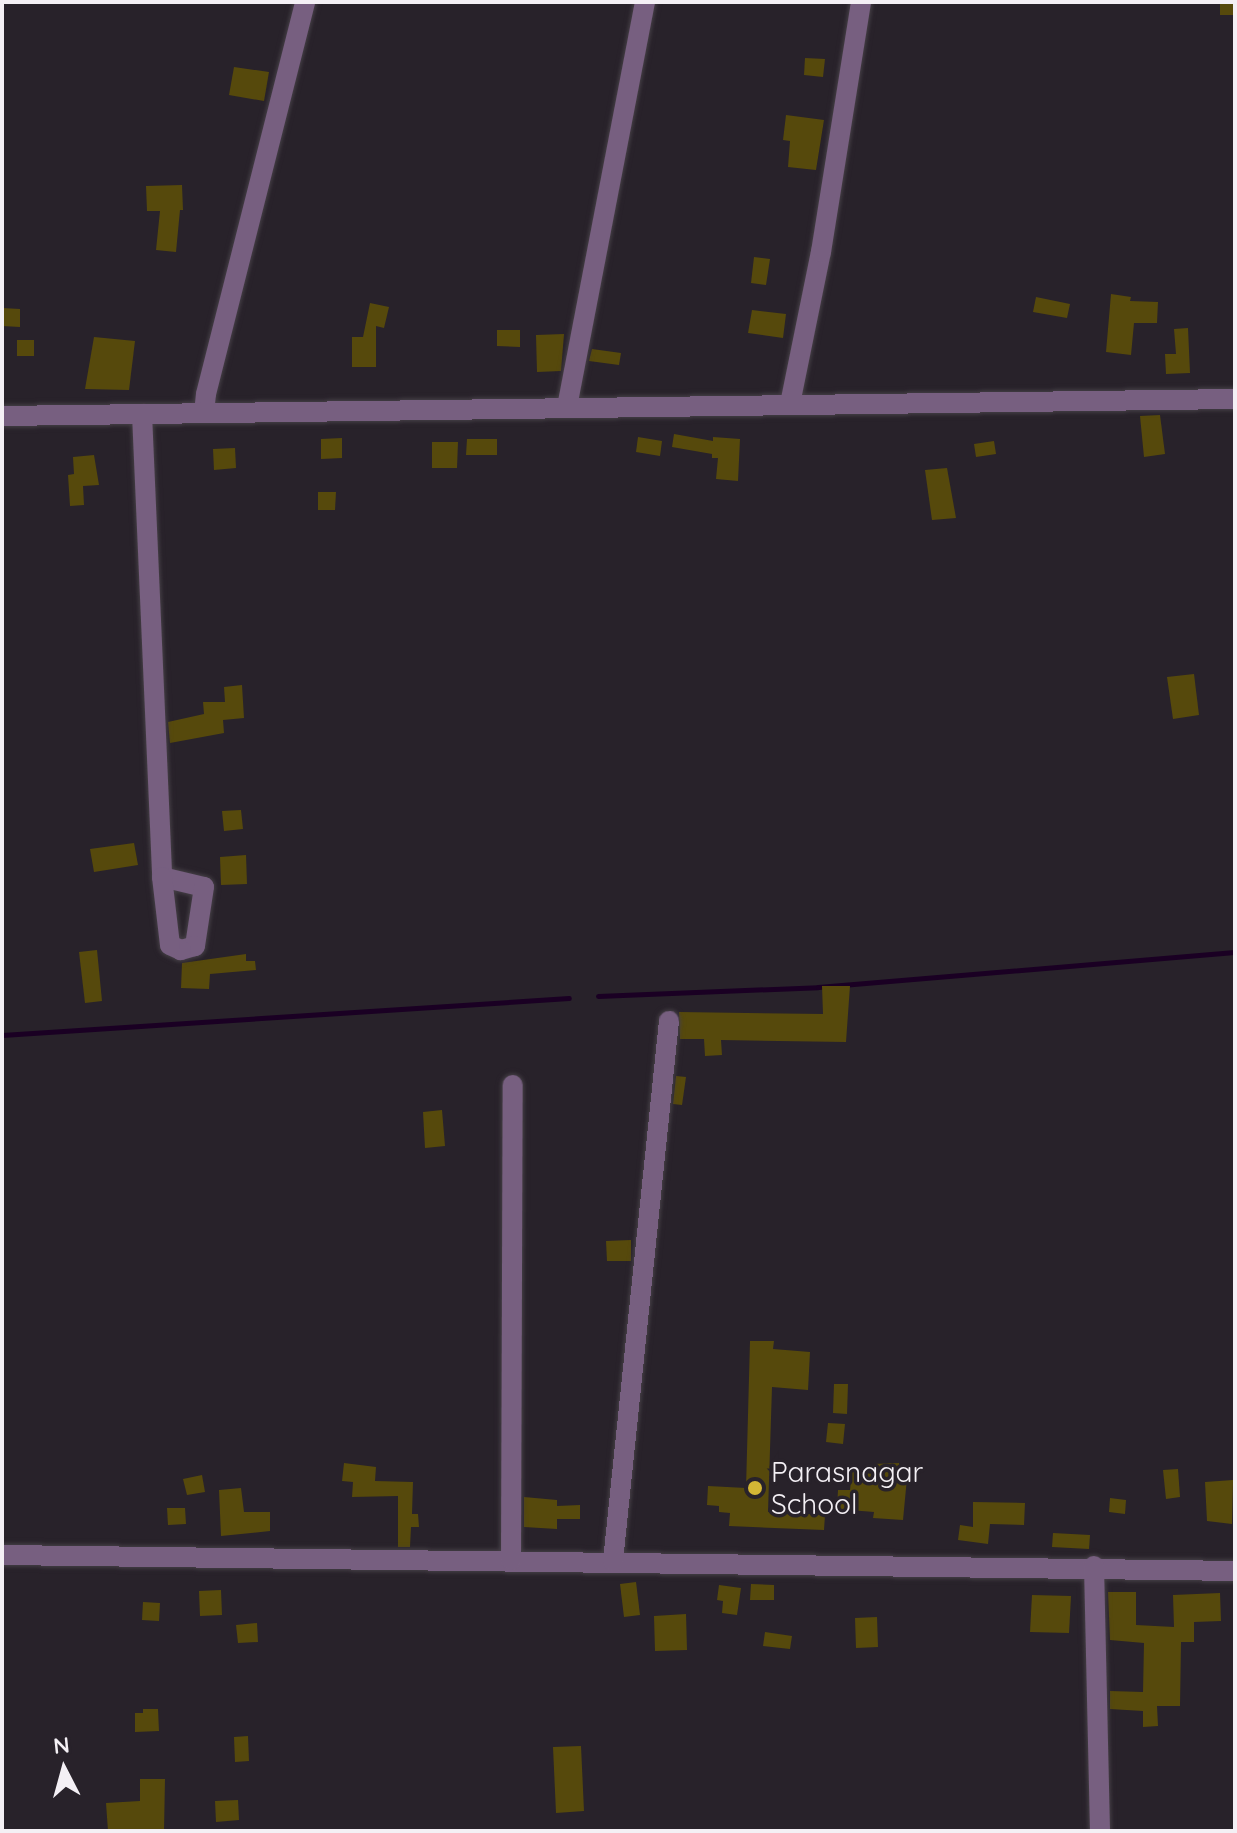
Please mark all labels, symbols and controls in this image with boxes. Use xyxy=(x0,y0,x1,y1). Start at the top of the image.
place label: Parasnagar School xyxy=(771,1455,923,1521)
marker: Parasnagar School xyxy=(746,1479,764,1497)
north arrow xyxy=(24,1729,104,1809)
text: N xyxy=(52,1730,71,1760)

